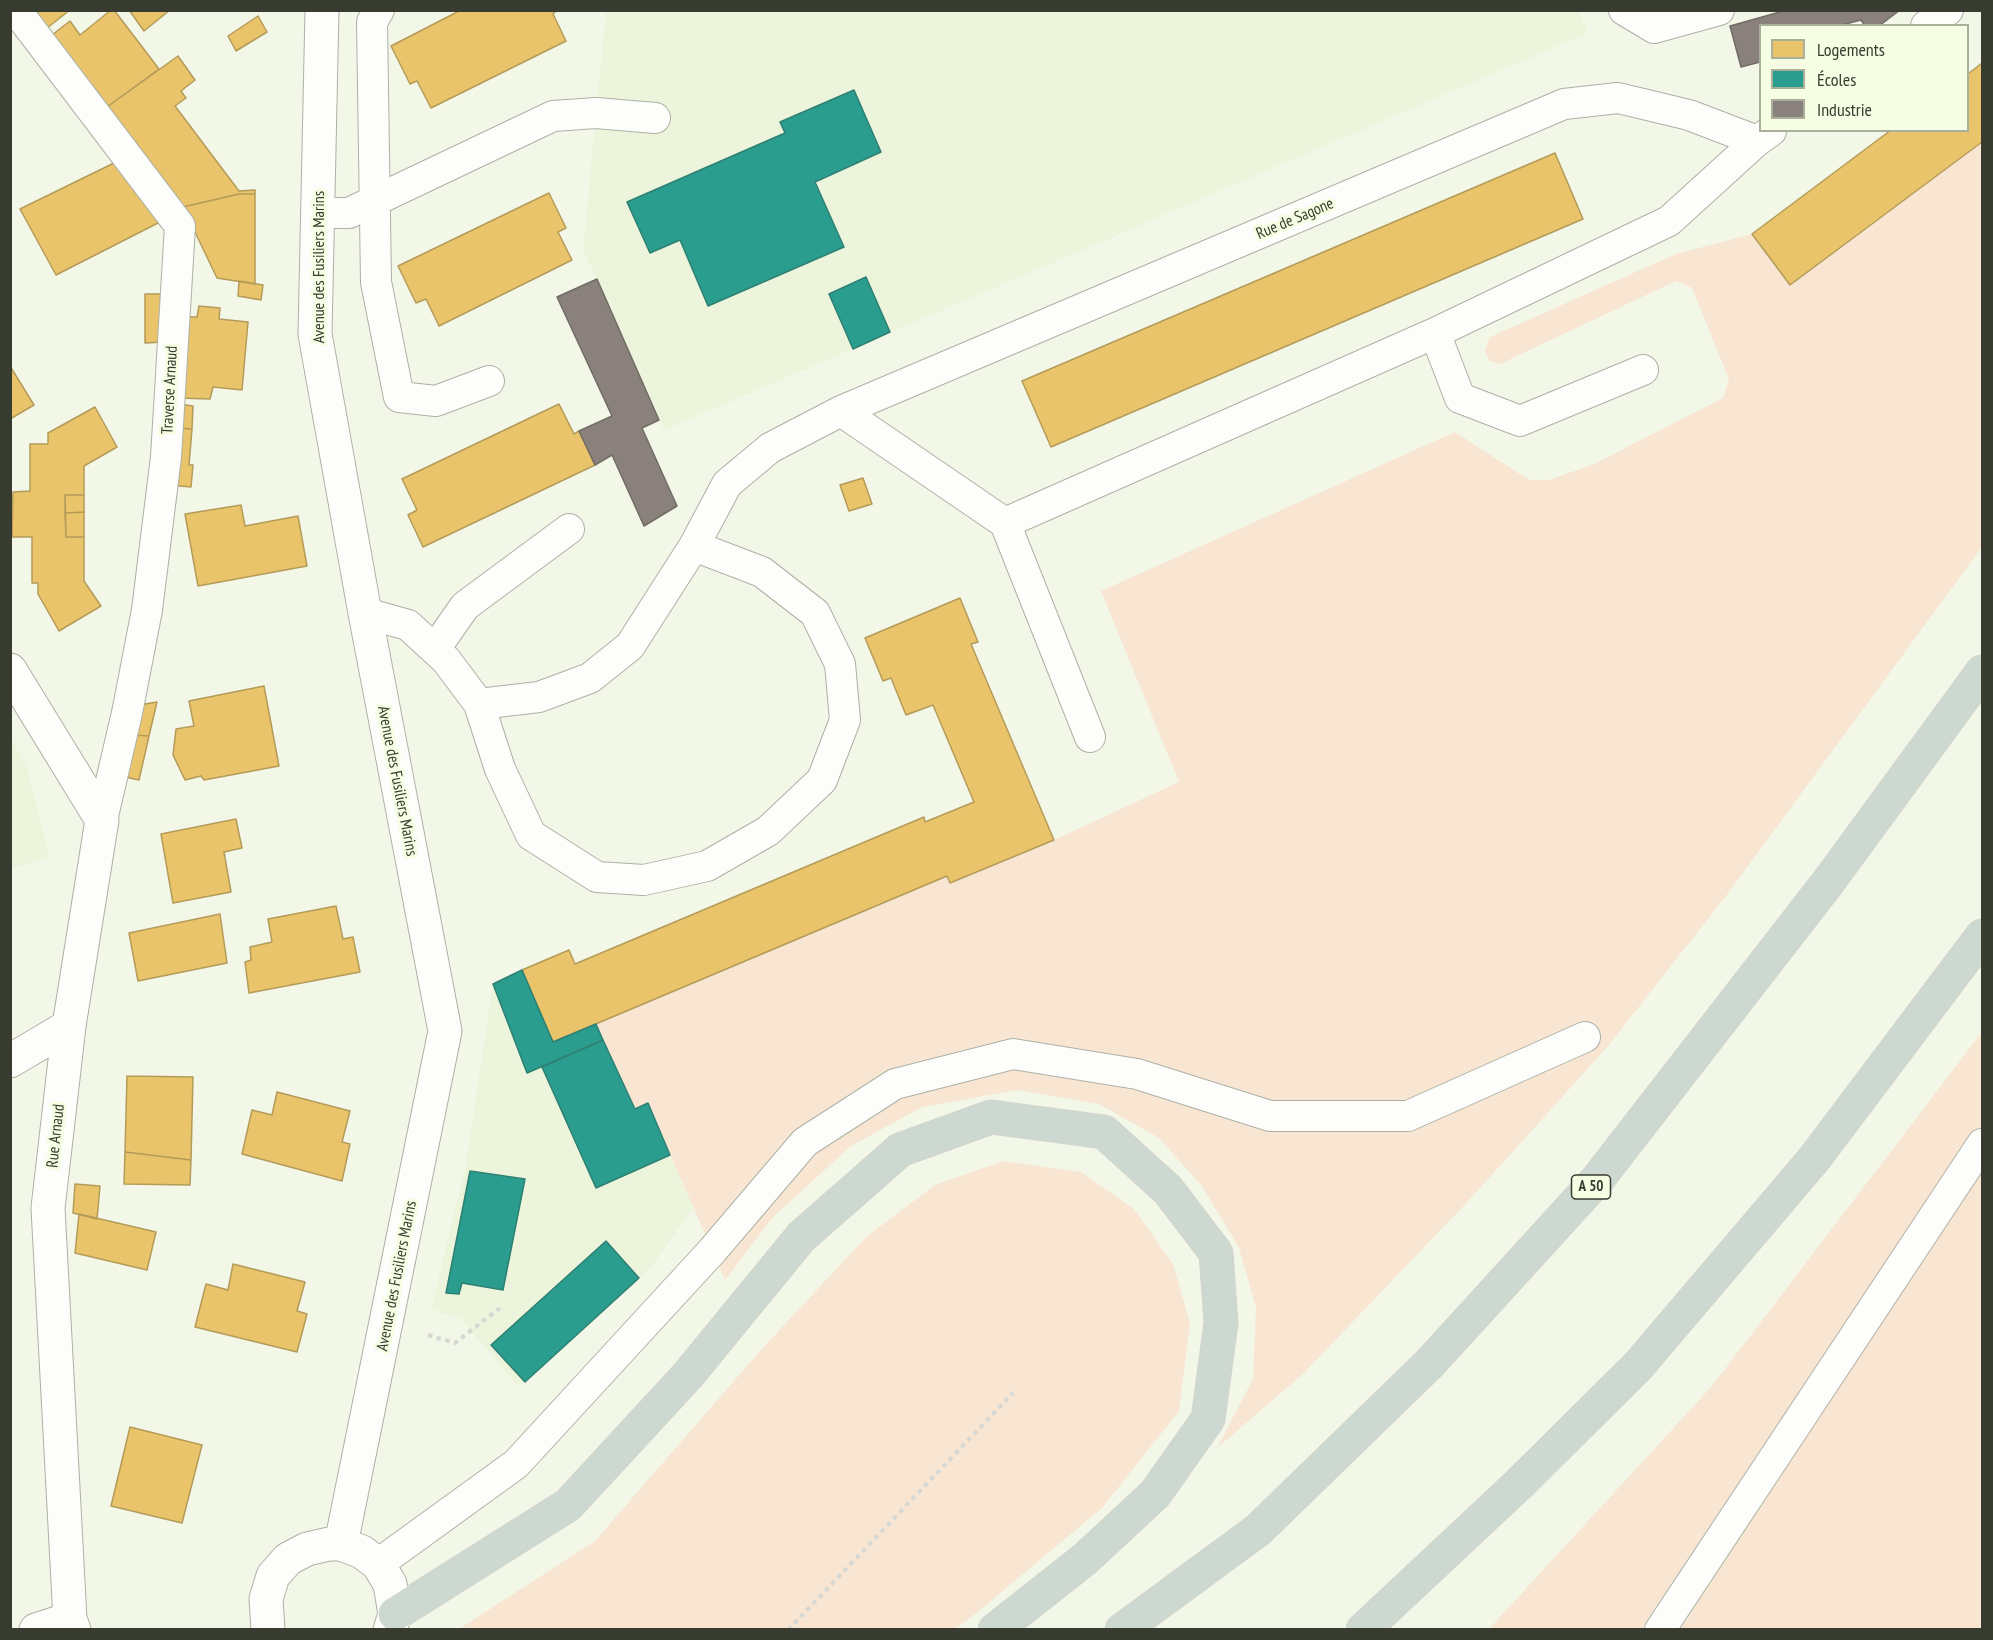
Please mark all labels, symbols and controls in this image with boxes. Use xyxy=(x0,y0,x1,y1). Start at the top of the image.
legend xyxy=(1759,24,1969,132)
text: Logements xyxy=(1817,38,1885,61)
text: Écoles xyxy=(1817,68,1856,91)
text: Industrie xyxy=(1817,98,1872,121)
street label: Avenue des Fusiliers Marins xyxy=(309,191,329,343)
street label: Rue de Sagone xyxy=(1253,194,1337,244)
street label: Traverse Arnaud xyxy=(158,345,182,435)
street label: Avenue des Fusiliers Marins xyxy=(373,704,421,858)
street label: Rue Arnaud xyxy=(43,1103,69,1169)
road number: A 50 xyxy=(1572,1175,1610,1199)
street label: Avenue des Fusiliers Marins xyxy=(373,1199,421,1353)

